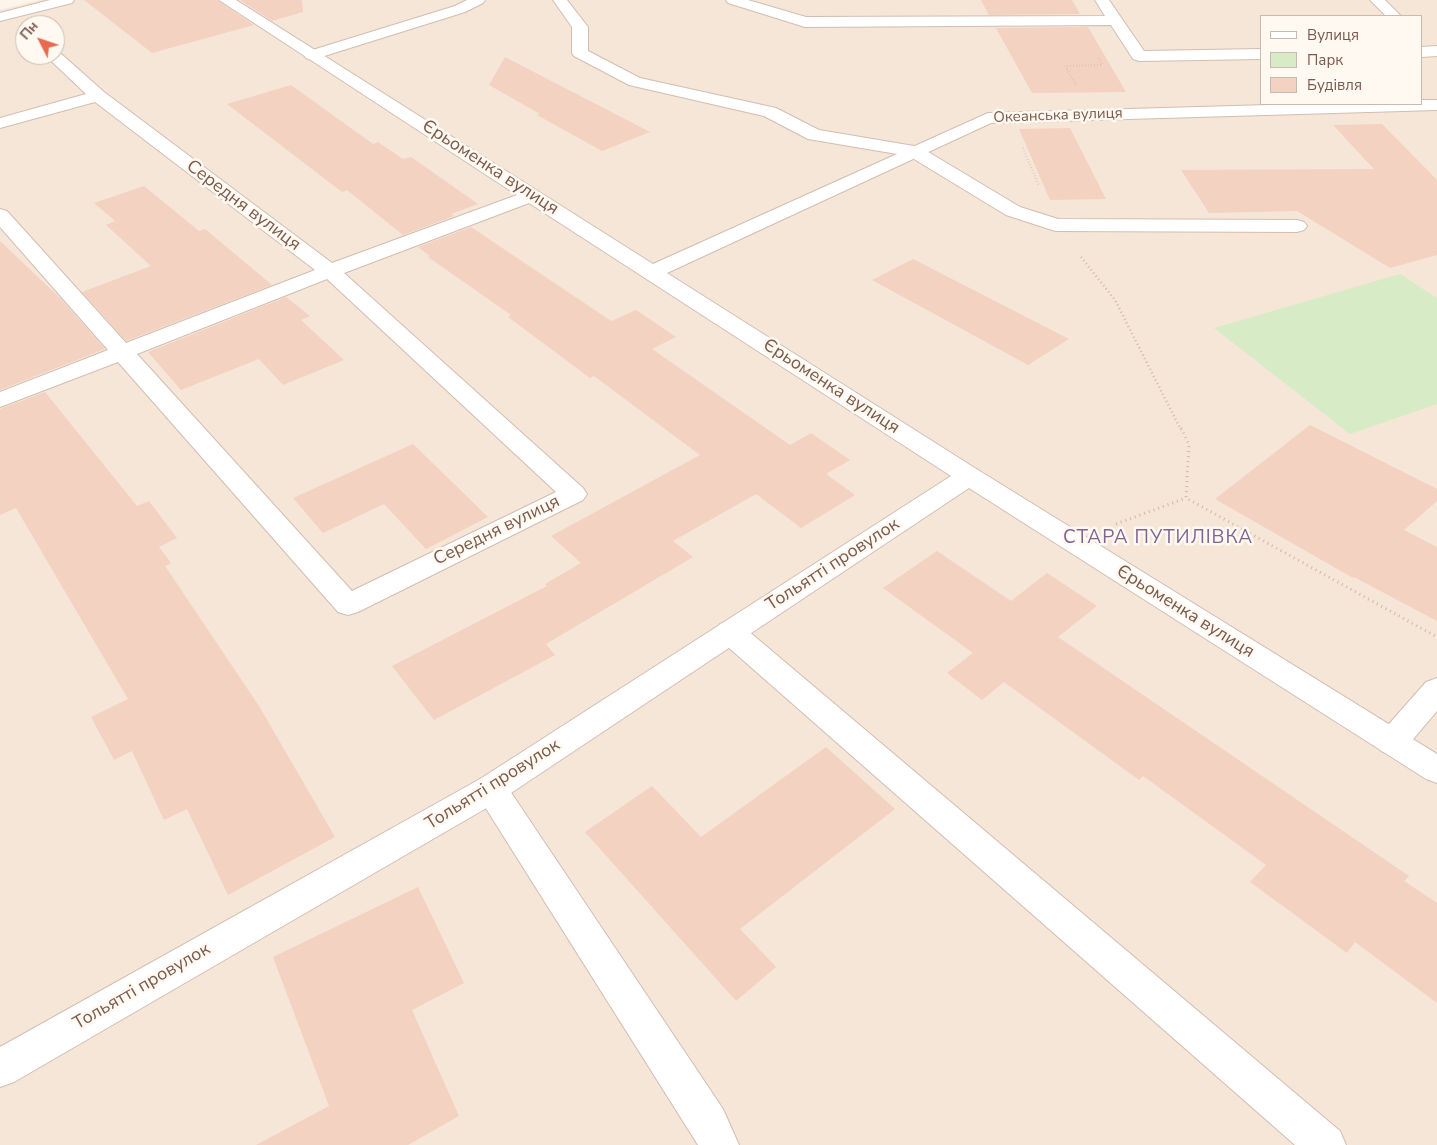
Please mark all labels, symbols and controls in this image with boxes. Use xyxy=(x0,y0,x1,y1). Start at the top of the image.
north arrow xyxy=(15,15,65,65)
legend xyxy=(1260,15,1422,105)
text: Пн xyxy=(16,17,43,44)
text: Вулиця xyxy=(1307,25,1359,45)
text: Парк xyxy=(1307,50,1343,70)
text: Будівля xyxy=(1307,75,1362,95)
street label: Океанська вулиця xyxy=(993,105,1123,127)
street label: Єрьоменка вулиця xyxy=(418,116,562,220)
street label: Середня вулиця xyxy=(182,156,304,256)
street label: Єрьоменка вулиця xyxy=(759,335,903,439)
street label: Середня вулиця xyxy=(430,491,564,571)
street label: Тольятті провулок xyxy=(762,514,904,616)
district label: СТАРА ПУТИЛІВКА xyxy=(1061,527,1255,549)
street label: Єрьоменка вулиця xyxy=(1112,561,1258,663)
street label: Тольятті провулок xyxy=(422,735,564,835)
street label: Тольятті провулок xyxy=(70,939,214,1035)

